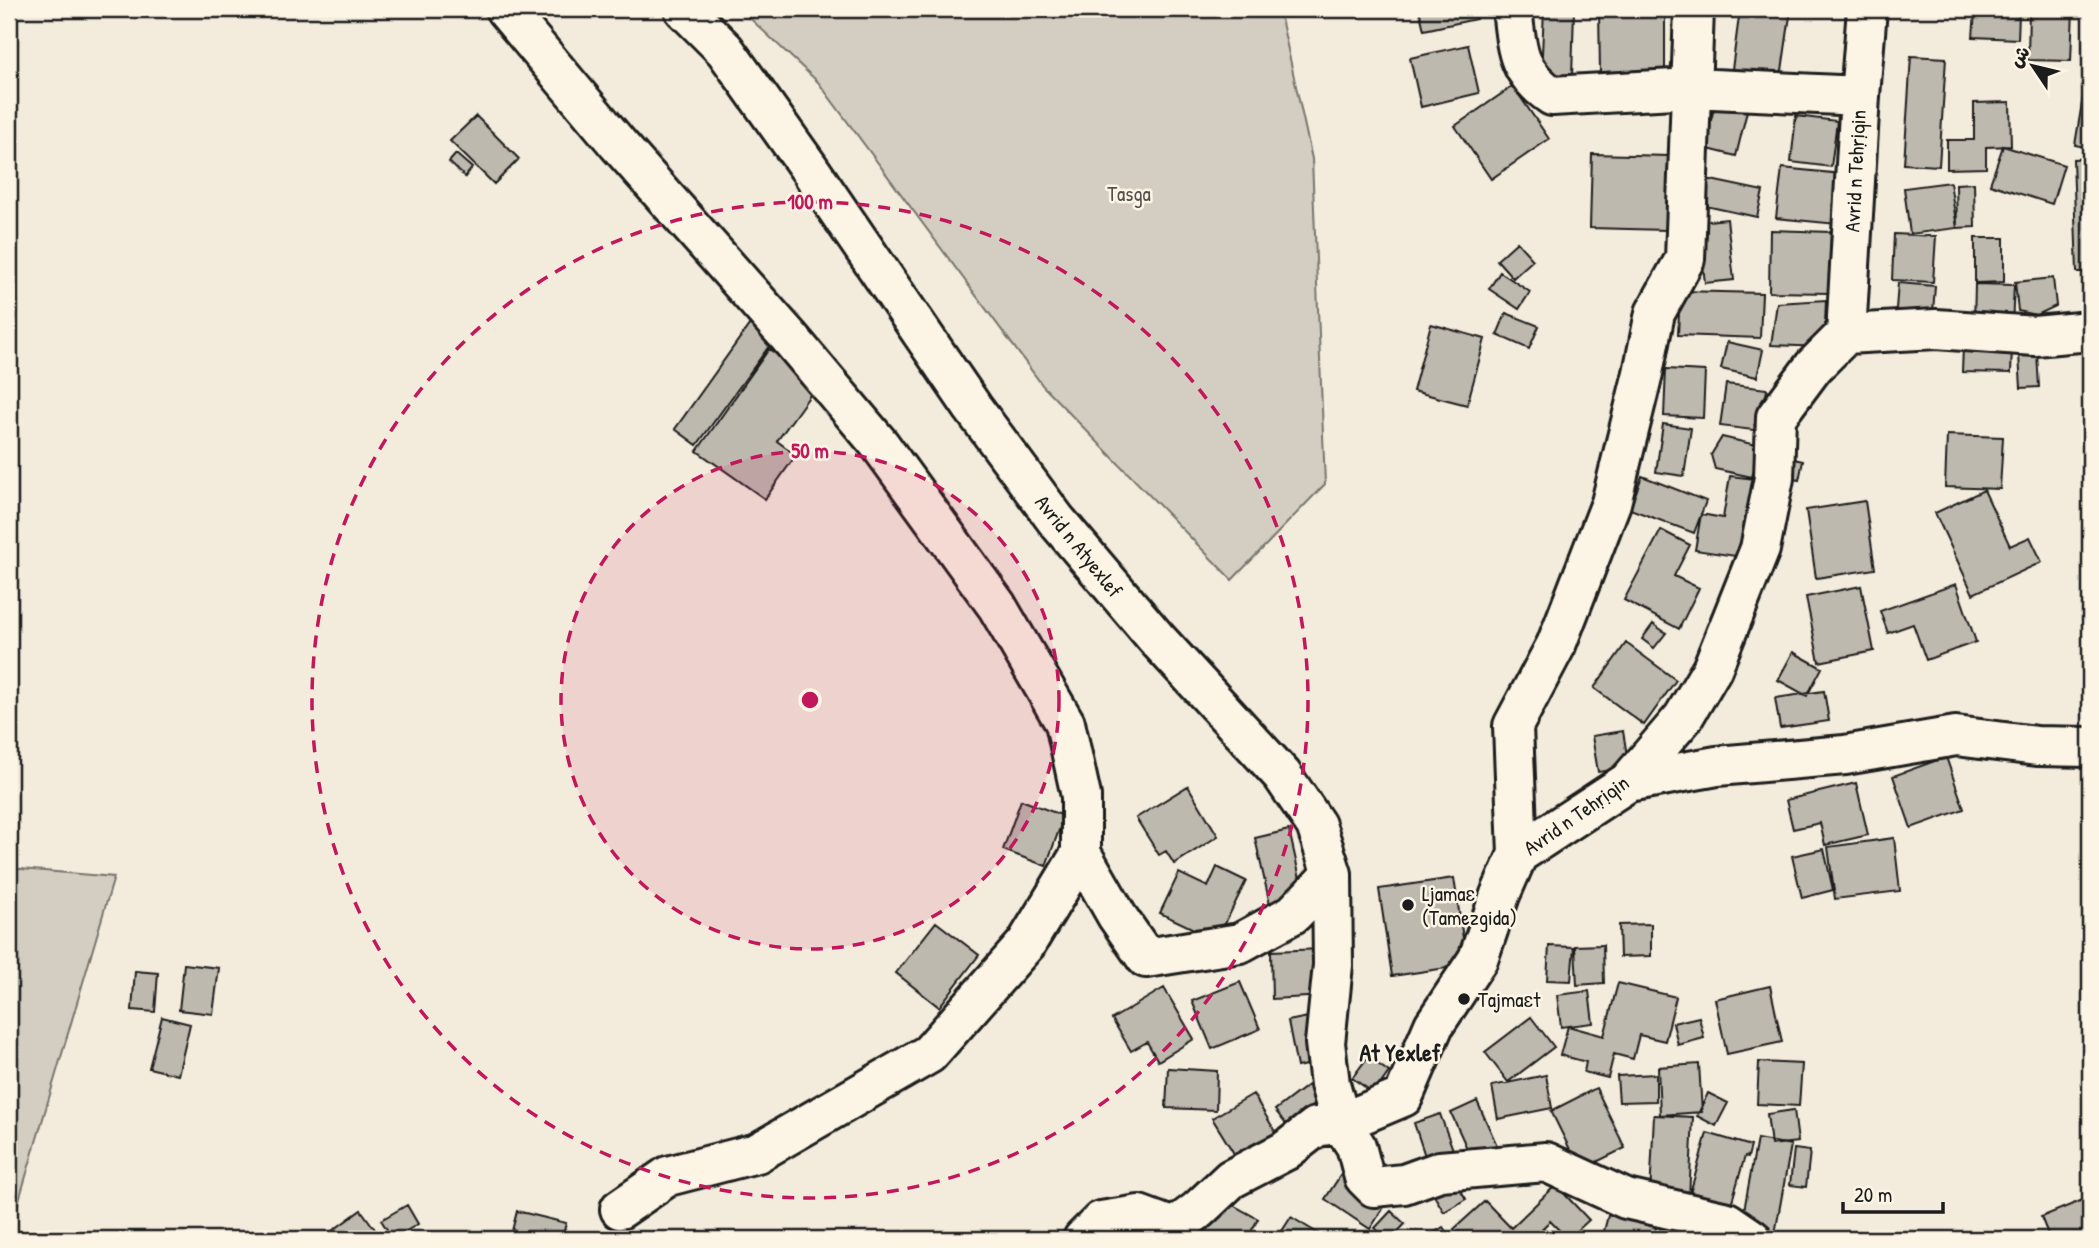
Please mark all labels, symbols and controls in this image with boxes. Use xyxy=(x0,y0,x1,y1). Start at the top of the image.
north arrow xyxy=(1997,32,2068,102)
text: ش xyxy=(2002,40,2036,72)
street label: Avrid n Teḥṛiqin xyxy=(1837,109,1873,233)
park label: Tasga xyxy=(1107,179,1151,208)
text: 100 m xyxy=(787,187,833,216)
text: 50 m xyxy=(791,436,829,465)
street label: Avrid n Atyexlef xyxy=(1029,489,1130,604)
centre of rings xyxy=(798,688,822,712)
street label: Avrid n Teḥṛiqin xyxy=(1518,768,1634,862)
place label: Ljamaɛ (Tamezgida) xyxy=(1422,879,1517,932)
marker: Ljamaɛ (Tamezgida) xyxy=(1400,897,1416,913)
place label: Tajmaɛt xyxy=(1478,985,1541,1014)
marker: Tajmaɛt xyxy=(1456,991,1472,1007)
district label: At Yexlef xyxy=(1360,1036,1441,1068)
scale bar xyxy=(1843,1171,1943,1215)
text: 20 m xyxy=(1854,1180,1892,1209)

